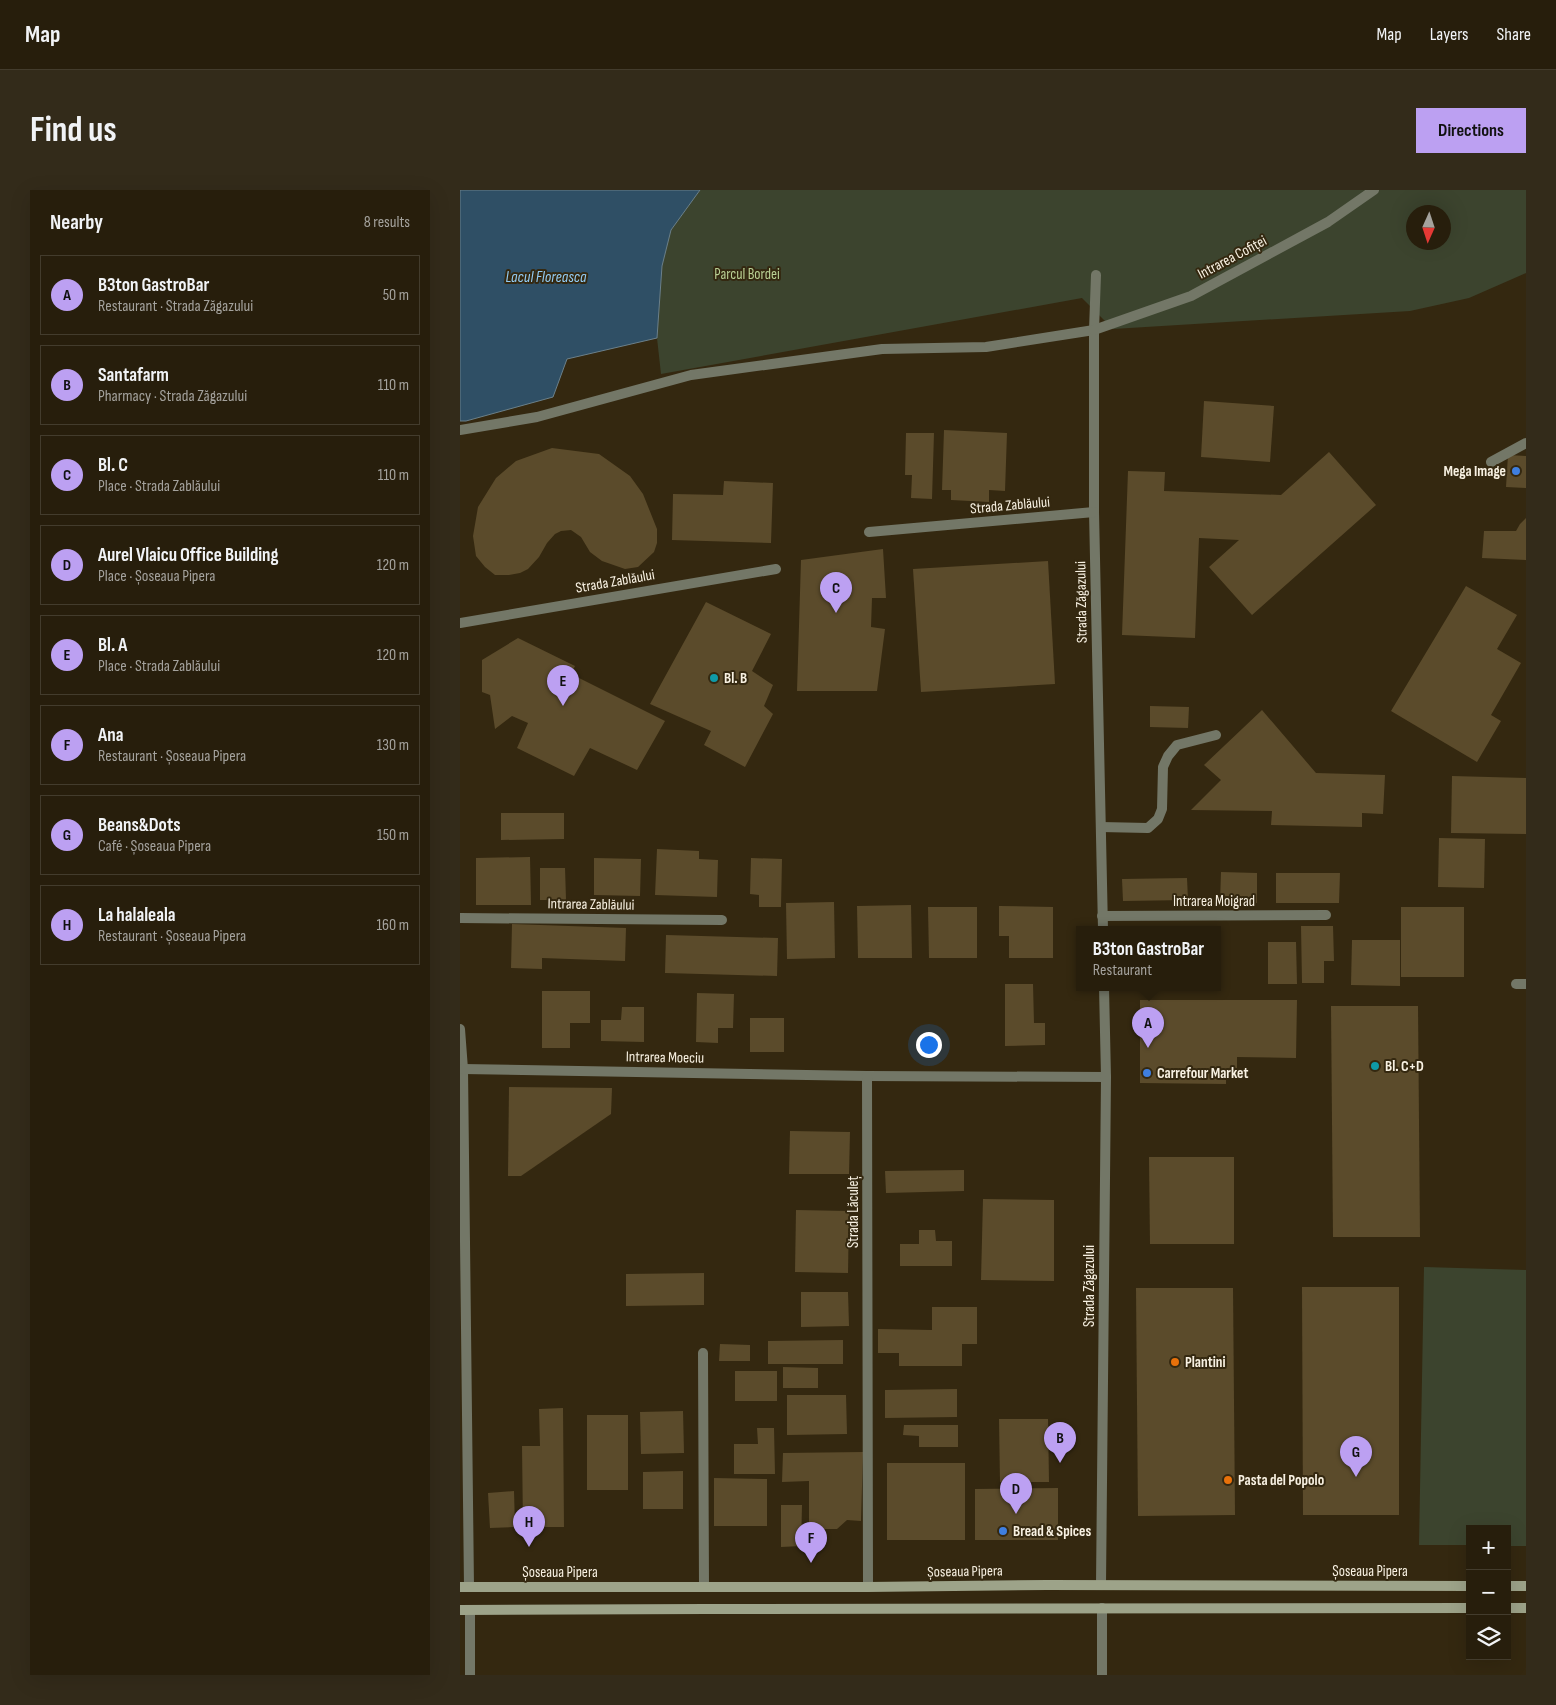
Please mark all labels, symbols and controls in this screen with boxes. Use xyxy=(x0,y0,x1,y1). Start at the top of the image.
text: Map xyxy=(25,20,60,49)
text: Map xyxy=(1377,24,1402,45)
text: Layers xyxy=(1430,24,1469,45)
text: Share xyxy=(1497,24,1531,45)
button: Directions xyxy=(1416,108,1526,153)
text: Find us xyxy=(30,109,117,152)
north arrow xyxy=(1406,205,1451,250)
text: Nearby xyxy=(50,210,103,235)
text: 8 results xyxy=(364,213,410,232)
street label: Intrarea Cofiței xyxy=(1194,231,1270,284)
park label: Parcul Bordei xyxy=(714,265,780,284)
water label: Lacul Floreasca xyxy=(505,268,587,287)
text: B3ton GastroBar xyxy=(98,274,209,297)
text: A xyxy=(63,286,71,305)
text: 50 m xyxy=(383,286,409,305)
text: Restaurant · Strada Zăgazului xyxy=(98,297,253,316)
text: Santafarm xyxy=(98,364,169,387)
text: B xyxy=(63,376,71,395)
text: 110 m xyxy=(378,376,409,395)
text: Pharmacy · Strada Zăgazului xyxy=(98,387,247,406)
text: Bl. C xyxy=(98,454,128,477)
place label: Mega Image xyxy=(1443,462,1506,481)
marker: Mega Image xyxy=(1510,465,1522,477)
text: C xyxy=(63,466,71,485)
text: 110 m xyxy=(378,466,409,485)
text: Place · Strada Zablăului xyxy=(98,477,220,496)
street label: Strada Zablăului xyxy=(969,493,1051,518)
text: Aurel Vlaicu Office Building xyxy=(98,544,279,567)
text: D xyxy=(63,556,71,575)
text: 120 m xyxy=(377,556,409,575)
street label: Strada Zăgazului xyxy=(1071,561,1092,643)
street label: Strada Zablăului xyxy=(574,565,656,598)
text: Place · Șoseaua Pipera xyxy=(98,567,215,586)
pin: C xyxy=(820,572,852,613)
text: Bl. A xyxy=(98,634,127,657)
text: E xyxy=(64,646,70,665)
text: 120 m xyxy=(377,646,409,665)
text: Place · Strada Zablăului xyxy=(98,657,220,676)
pin: E xyxy=(547,665,579,706)
place label: Bl. B xyxy=(724,669,747,688)
marker: Bl. B xyxy=(708,672,720,684)
text: Ana xyxy=(98,724,124,747)
text: F xyxy=(64,736,70,755)
text: 130 m xyxy=(377,736,409,755)
text: Restaurant · Șoseaua Pipera xyxy=(98,747,246,766)
text: Beans&Dots xyxy=(98,814,180,837)
text: G xyxy=(63,826,71,845)
text: 150 m xyxy=(377,826,409,845)
text: Café · Șoseaua Pipera xyxy=(98,837,211,856)
street label: Intrarea Moigrad xyxy=(1173,892,1255,911)
street label: Intrarea Zablăului xyxy=(547,894,635,915)
text: La halaleala xyxy=(98,904,176,927)
text: H xyxy=(63,916,71,935)
text: 160 m xyxy=(376,916,409,935)
popup xyxy=(1076,926,1221,991)
text: Restaurant · Șoseaua Pipera xyxy=(98,927,246,946)
text: B3ton GastroBar xyxy=(1093,938,1204,961)
text: Restaurant xyxy=(1093,961,1152,980)
pin: A xyxy=(1132,1007,1164,1048)
your location xyxy=(916,1032,942,1058)
street label: Intrarea Moeciu xyxy=(626,1047,704,1068)
place label: Bl. C+D xyxy=(1385,1057,1424,1076)
marker: Bl. C+D xyxy=(1369,1060,1381,1072)
place label: Carrefour Market xyxy=(1157,1064,1248,1083)
marker: Carrefour Market xyxy=(1141,1067,1153,1079)
street label: Strada Lăculeț xyxy=(844,1175,863,1248)
street label: Strada Zăgazului xyxy=(1080,1245,1099,1327)
place label: Plantini xyxy=(1185,1353,1225,1372)
marker: Plantini xyxy=(1169,1356,1181,1368)
pin: B xyxy=(1044,1422,1076,1463)
pin: G xyxy=(1340,1436,1372,1477)
place label: Pasta del Popolo xyxy=(1238,1471,1324,1490)
pin: D xyxy=(1000,1473,1032,1514)
marker: Pasta del Popolo xyxy=(1222,1474,1234,1486)
pin: H xyxy=(513,1506,545,1547)
pin: F xyxy=(795,1522,827,1563)
place label: Bread & Spices xyxy=(1013,1522,1091,1541)
marker: Bread & Spices xyxy=(997,1525,1009,1537)
map controls xyxy=(1466,1525,1511,1660)
button: + xyxy=(1466,1525,1511,1570)
street label: Șoseaua Pipera xyxy=(927,1561,1003,1582)
street label: Șoseaua Pipera xyxy=(1332,1562,1408,1581)
street label: Șoseaua Pipera xyxy=(522,1563,598,1582)
button: − xyxy=(1466,1570,1511,1615)
button: layers xyxy=(1466,1615,1511,1660)

